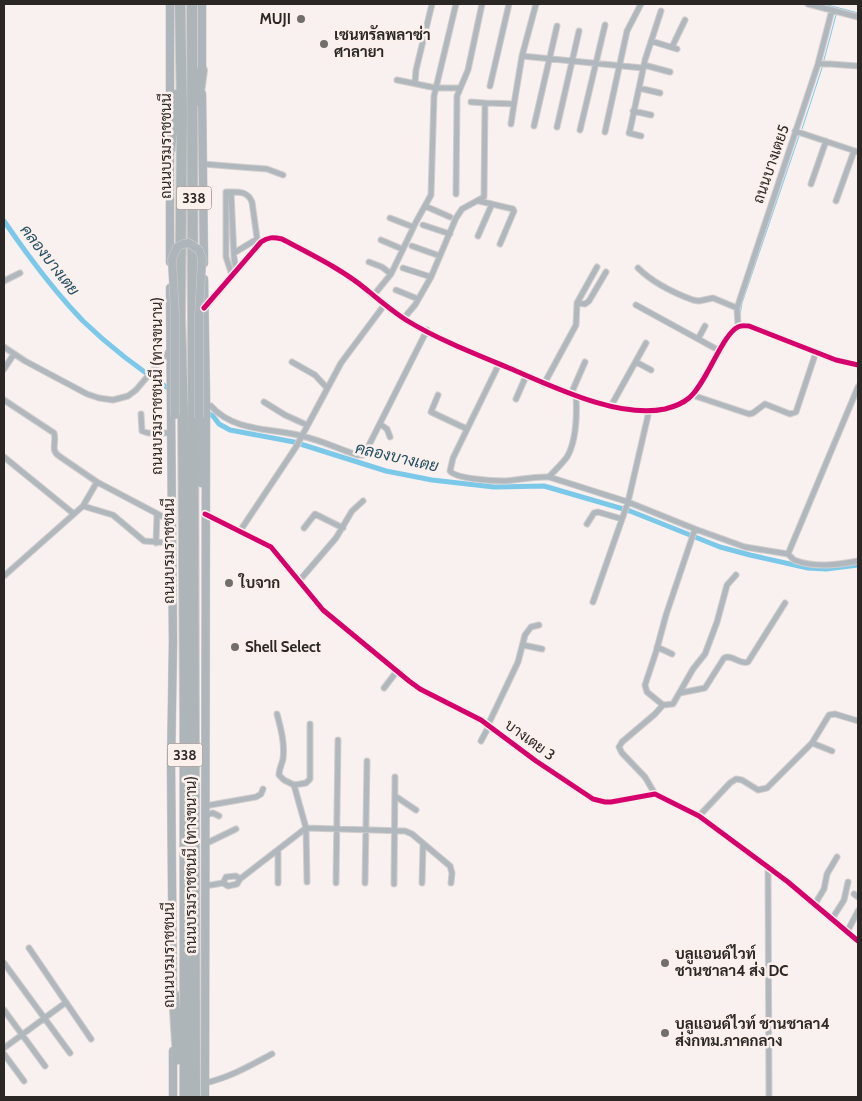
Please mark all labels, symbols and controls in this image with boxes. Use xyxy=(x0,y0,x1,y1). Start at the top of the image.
place label: MUJI xyxy=(259,10,291,28)
marker: MUJI xyxy=(295,13,307,25)
place label: เซนทรัลพลาซ่า ศาลายา xyxy=(334,25,431,61)
marker: เซนทรัลพลาซ่า ศาลายา xyxy=(318,38,330,50)
street label: ถนนบรมราชชนนี xyxy=(156,93,175,199)
street label: ถนนบางเตย5 xyxy=(749,122,793,206)
road number: 338 xyxy=(176,187,212,210)
water label: คลองบางเตย xyxy=(16,221,84,299)
street label: ถนนบรมราชชนนี (ทางขนาน) xyxy=(147,297,166,475)
water label: คลองบางเตย xyxy=(354,438,440,476)
street label: ถนนบรมราชชนนี xyxy=(159,498,178,604)
place label: ใบจาก xyxy=(238,573,280,592)
marker: ใบจาก xyxy=(223,577,235,589)
place label: Shell Select xyxy=(245,638,321,656)
marker: Shell Select xyxy=(229,641,241,653)
street label: บางเตย 3 xyxy=(501,716,559,764)
road number: 338 xyxy=(168,744,202,766)
street label: ถนนบรมราชชนนี (ทางขนาน) xyxy=(181,776,200,954)
street label: ถนนบรมราชชนนี xyxy=(159,902,178,1008)
place label: บลูแอนด์ไวท์ ชานชาลา4 ส่ง DC xyxy=(675,944,788,980)
marker: บลูแอนด์ไวท์ ชานชาลา4 ส่ง DC xyxy=(659,957,671,969)
place label: บลูแอนด์ไวท์ ชานชาลา4 ส่งกทม.ภาคกลาง xyxy=(675,1014,830,1050)
marker: บลูแอนด์ไวท์ ชานชาลา4 ส่งกทม.ภาคกลาง xyxy=(659,1027,671,1039)

